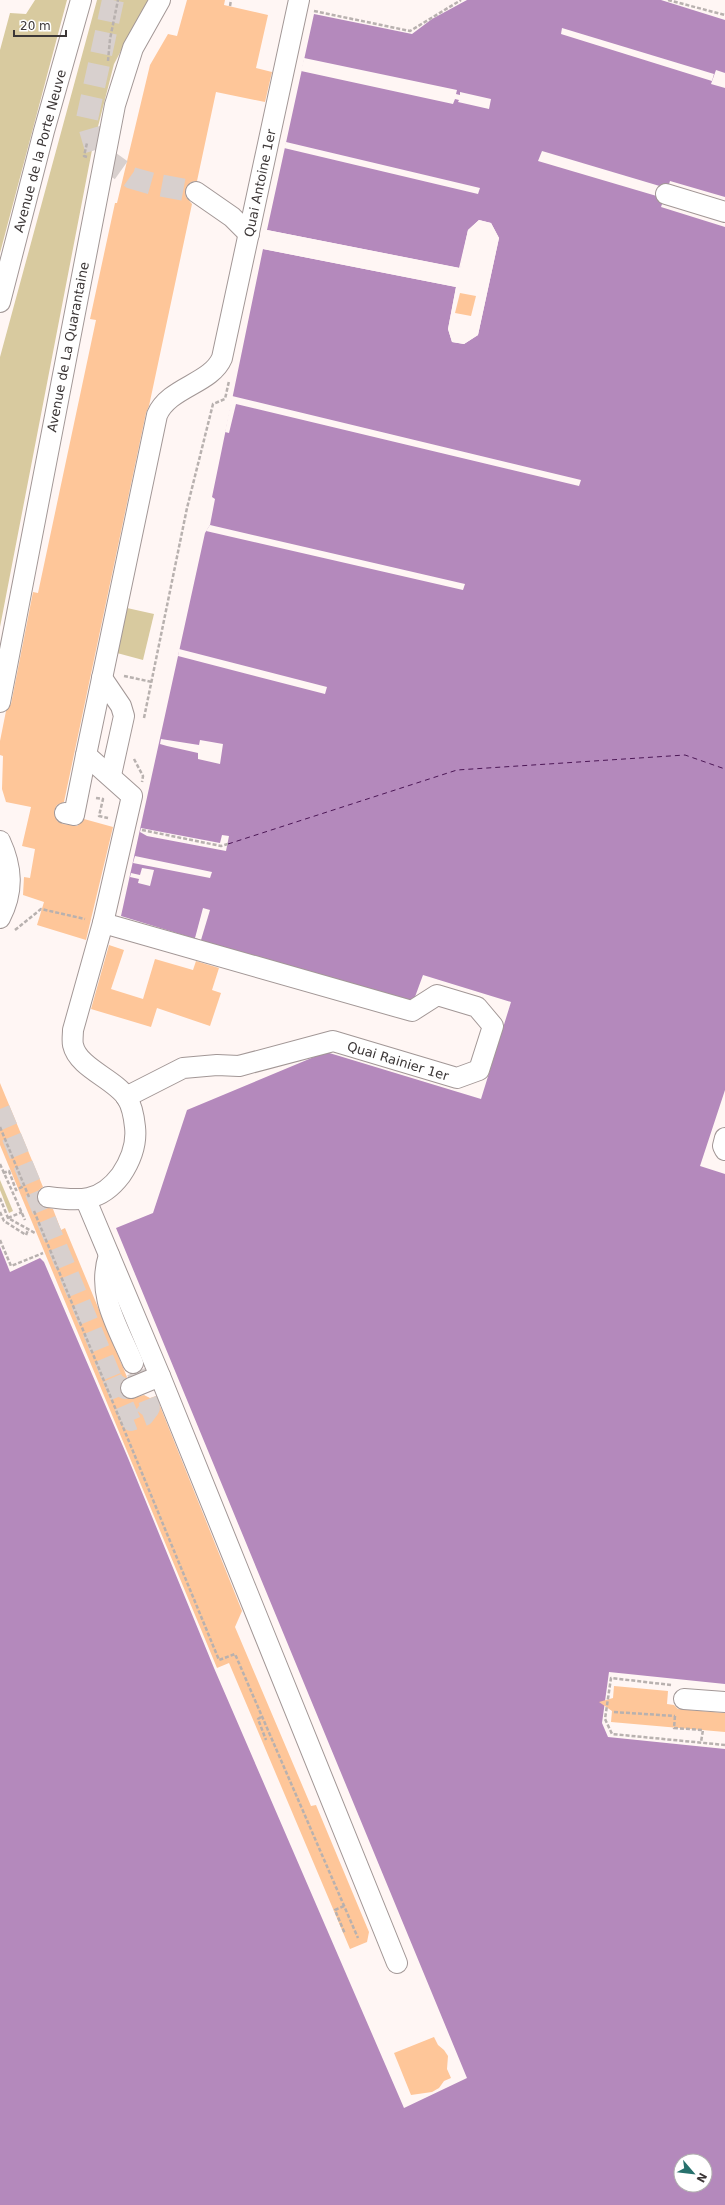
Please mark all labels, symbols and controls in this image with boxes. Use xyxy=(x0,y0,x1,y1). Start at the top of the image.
scale bar xyxy=(14,12,66,38)
text: 20 m xyxy=(20,19,51,33)
street label: Avenue de la Porte Neuve xyxy=(11,68,69,234)
street label: Quai Antoine 1er xyxy=(241,127,279,238)
street label: Avenue de La Quarantaine xyxy=(44,261,92,433)
street label: Quai Rainier 1er xyxy=(345,1038,451,1084)
north arrow xyxy=(673,2153,713,2193)
text: N xyxy=(693,2170,709,2185)

